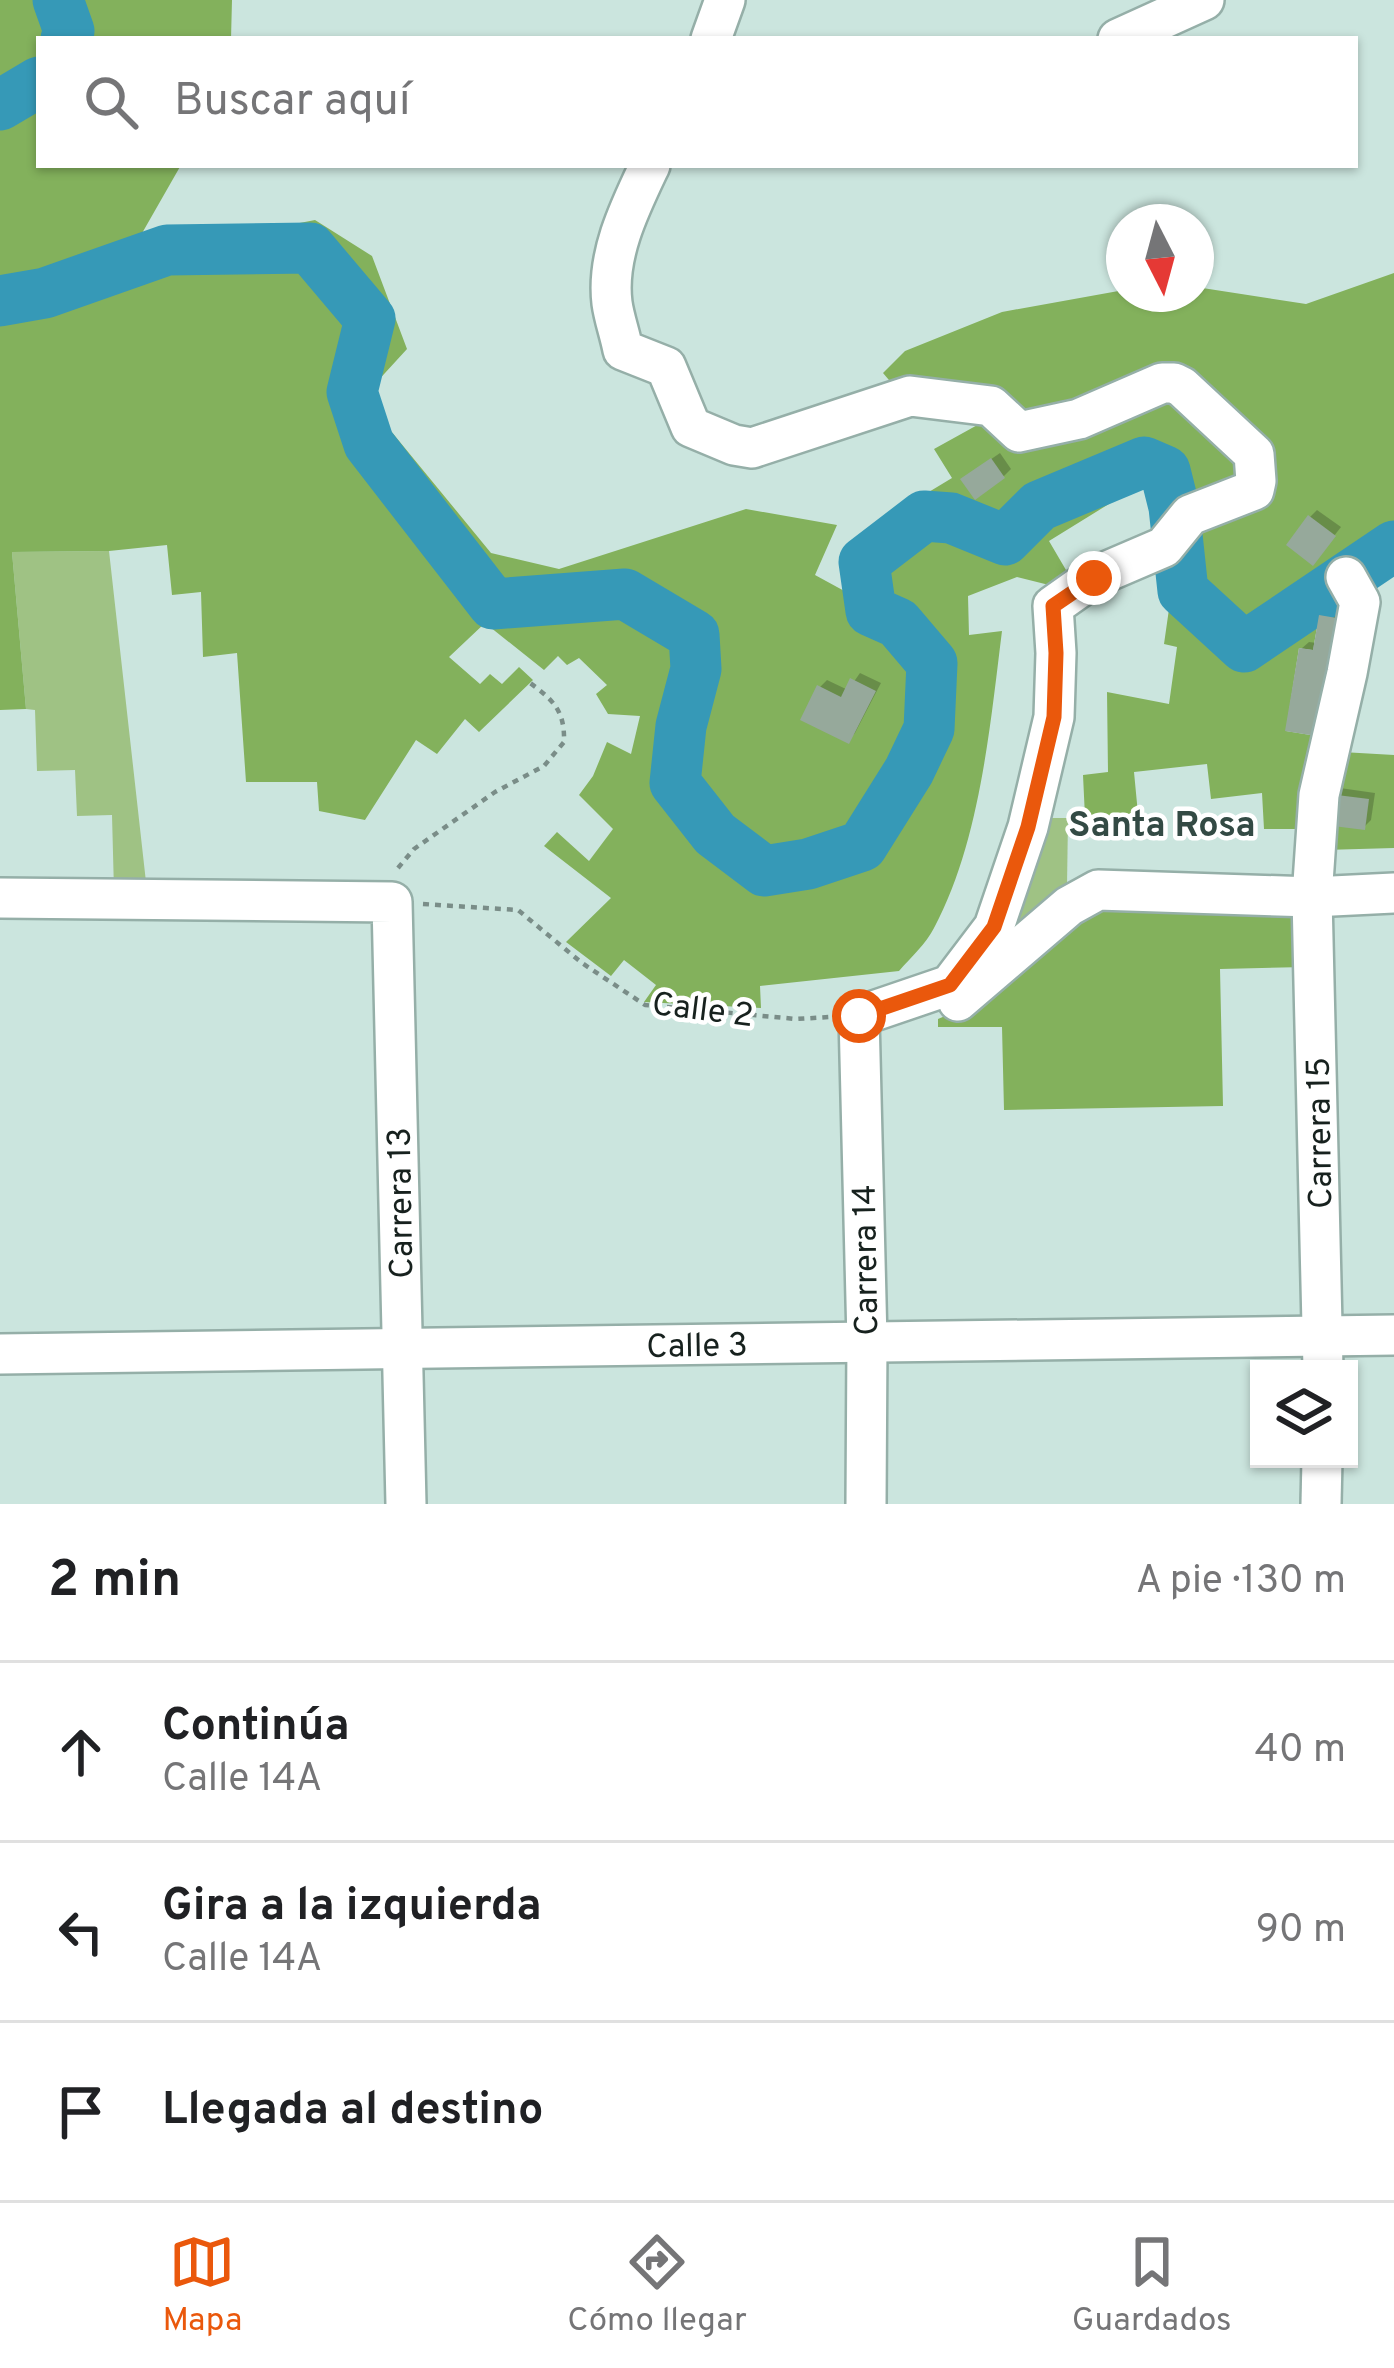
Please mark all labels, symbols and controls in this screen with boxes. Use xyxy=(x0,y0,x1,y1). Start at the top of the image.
search box xyxy=(36,36,1358,168)
icon: search xyxy=(78,69,144,135)
text: Buscar aquí xyxy=(174,74,410,131)
north arrow xyxy=(1106,204,1214,312)
route end xyxy=(1067,551,1121,605)
district label: Santa Rosa xyxy=(1068,804,1256,850)
street label: Calle 2 xyxy=(649,985,756,1039)
route start xyxy=(832,989,886,1043)
street label: Carrera 15 xyxy=(1300,1057,1344,1209)
street label: Carrera 13 xyxy=(381,1127,425,1279)
street label: Carrera 14 xyxy=(846,1184,890,1336)
street label: Calle 3 xyxy=(646,1326,748,1370)
map controls xyxy=(1250,1360,1358,1468)
button: layers xyxy=(1250,1360,1358,1468)
text: 2 min xyxy=(48,1550,181,1615)
text: A pie · 130 m xyxy=(1136,1558,1346,1607)
text: Continúa xyxy=(162,1699,349,1756)
icon: ahead xyxy=(48,1719,114,1785)
text: 40 m xyxy=(1255,1727,1346,1776)
text: Calle 14A xyxy=(162,1756,322,1805)
text: Gira a la izquierda xyxy=(162,1879,542,1936)
icon: left xyxy=(48,1899,114,1965)
text: 90 m xyxy=(1256,1907,1346,1956)
text: Calle 14A xyxy=(162,1936,322,1985)
icon: arrive xyxy=(48,2079,114,2145)
text: Llegada al destino xyxy=(162,2083,543,2140)
tab: Mapa xyxy=(162,2229,242,2343)
tab: Cómo llegar xyxy=(567,2229,747,2343)
tab: Guardados xyxy=(1072,2229,1232,2343)

